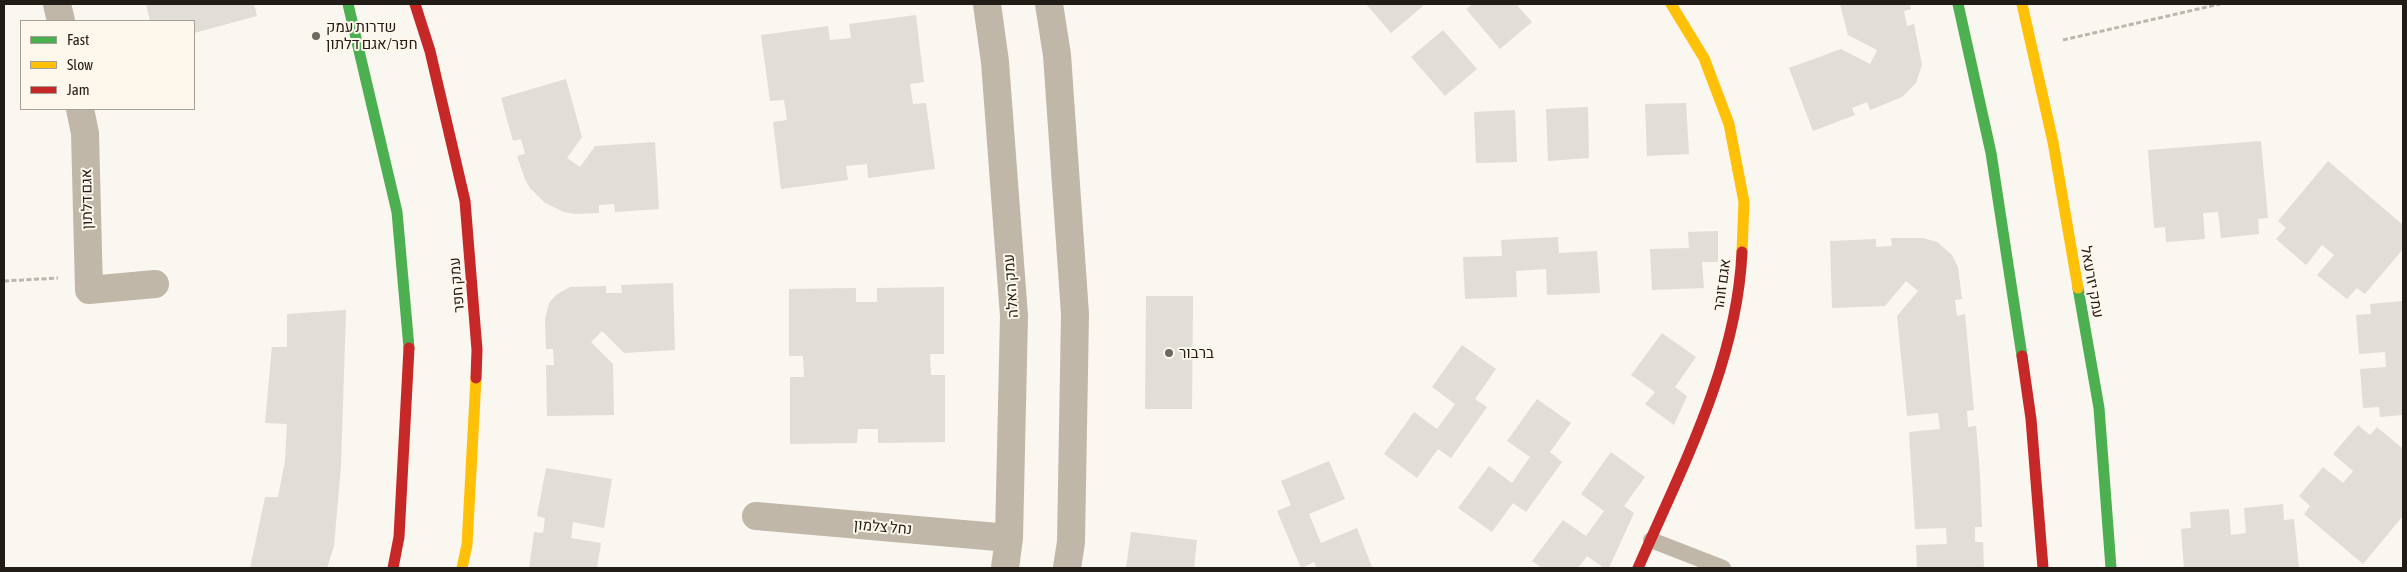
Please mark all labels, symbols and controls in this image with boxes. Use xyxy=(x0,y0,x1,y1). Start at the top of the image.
place label: שדרות עמק חפר/אגם דלתון xyxy=(326,18,418,53)
legend xyxy=(20,20,195,110)
marker: שדרות עמק חפר/אגם דלתון xyxy=(310,30,322,42)
text: Fast xyxy=(67,31,89,48)
text: Slow xyxy=(67,56,93,73)
text: Jam xyxy=(67,81,90,98)
street label: אגם דלתון xyxy=(77,169,97,229)
street label: עמק יזרעאל xyxy=(2077,245,2107,319)
street label: עמק האלה xyxy=(1000,253,1022,319)
street label: עמק חפר xyxy=(446,257,468,313)
street label: אגם זוהר xyxy=(1709,258,1735,312)
place label: ברבור xyxy=(1179,344,1214,362)
marker: ברבור xyxy=(1163,347,1175,359)
street label: נחל צלמון xyxy=(853,515,913,539)

